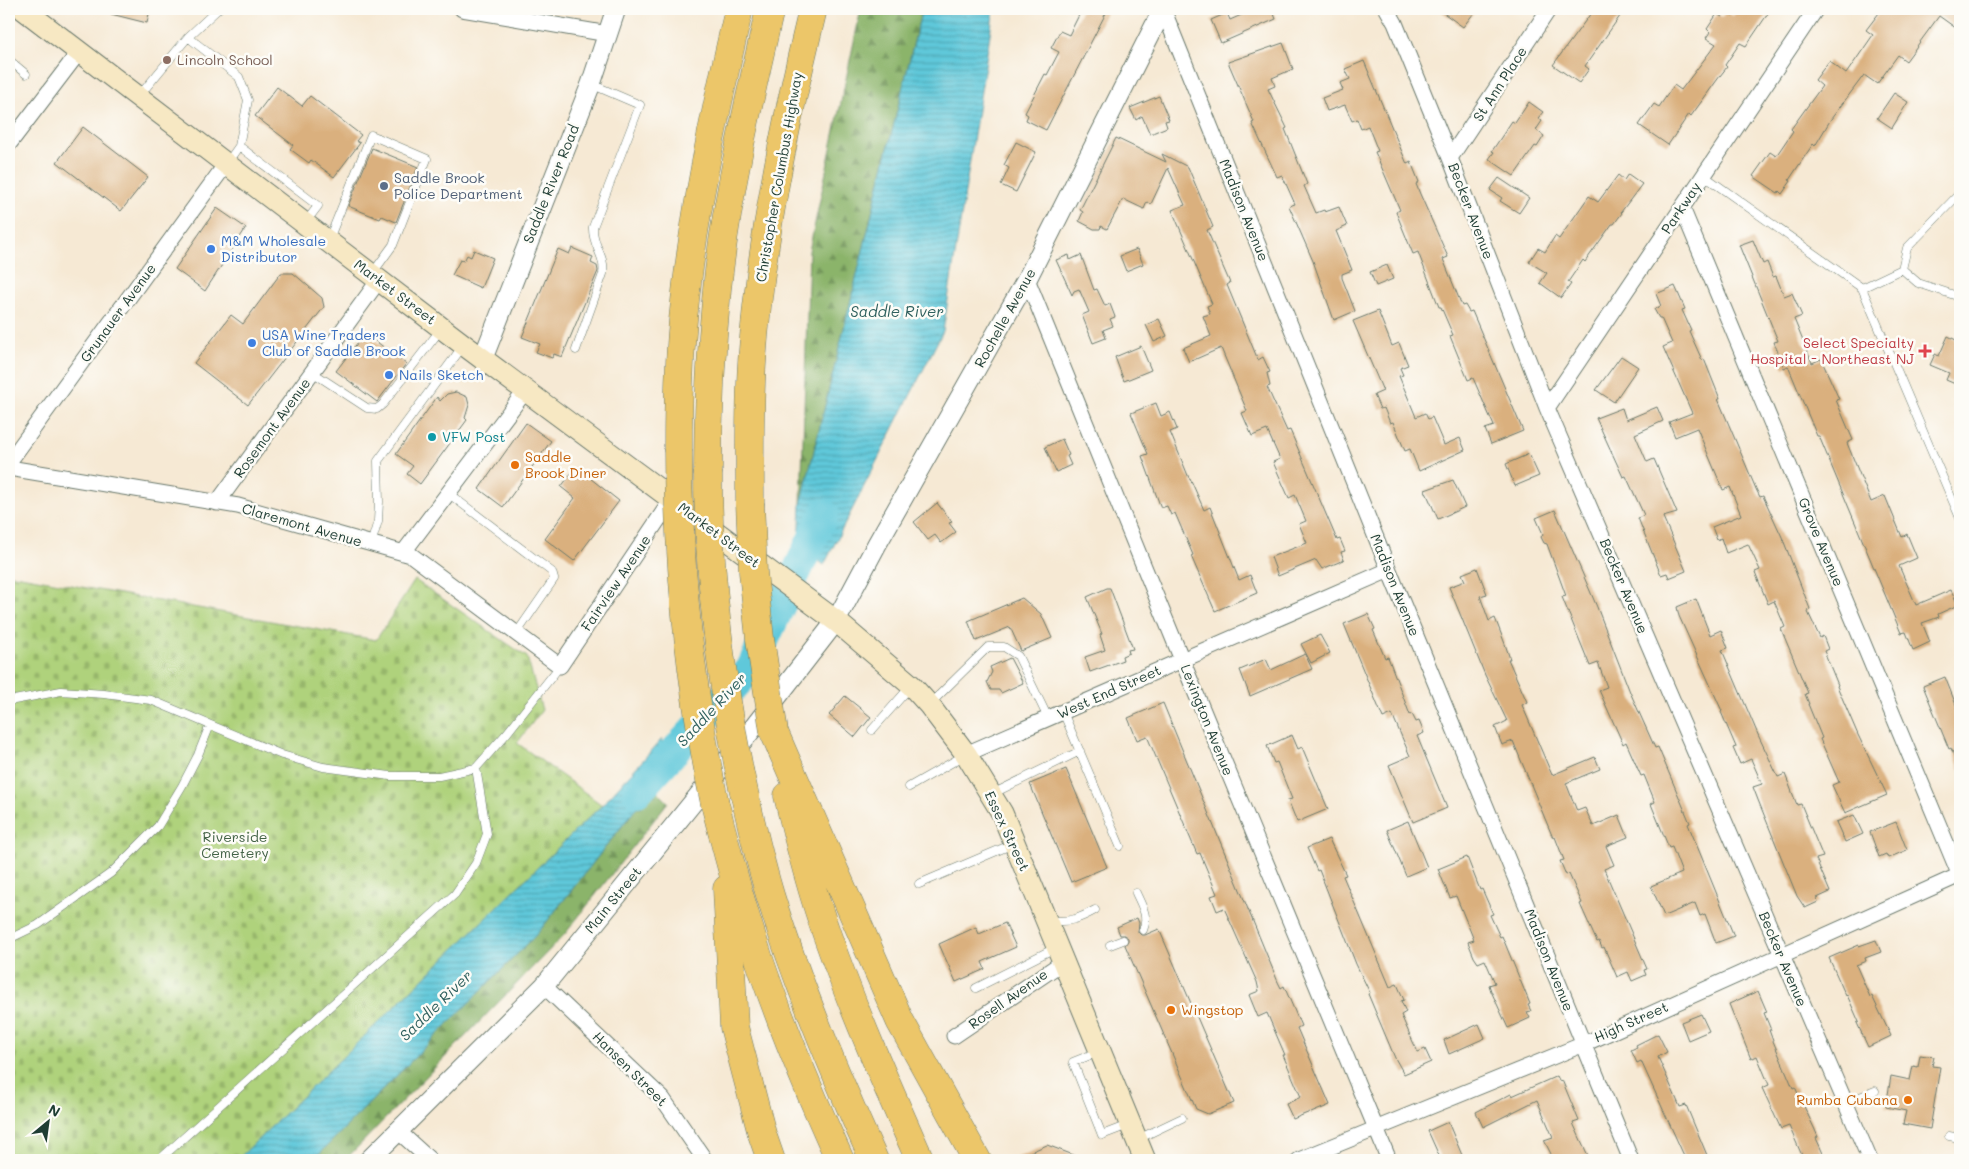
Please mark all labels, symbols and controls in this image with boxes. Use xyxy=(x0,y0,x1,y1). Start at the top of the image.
street label: St Ann Place xyxy=(1468,43,1531,125)
place label: Lincoln School xyxy=(177,50,273,69)
marker: Lincoln School xyxy=(161,54,173,66)
street label: Christopher Columbus Highway xyxy=(751,70,806,283)
street label: Saddle River Road xyxy=(518,121,583,246)
street label: Madison Avenue xyxy=(1215,156,1274,264)
street label: Becker Avenue xyxy=(1444,160,1499,262)
place label: Saddle Brook Police Department xyxy=(394,168,523,203)
street label: Parkway xyxy=(1656,178,1705,237)
marker: Saddle Brook Police Department xyxy=(378,180,390,192)
place label: M&M Wholesale Distributor xyxy=(221,231,326,266)
marker: M&M Wholesale Distributor xyxy=(205,243,217,255)
street label: Market Street xyxy=(350,254,440,329)
street label: Grunauer Avenue xyxy=(75,259,160,366)
street label: Rochelle Avenue xyxy=(969,265,1040,371)
water label: Saddle River xyxy=(850,301,944,321)
place label: USA Wine Traders Club of Saddle Brook xyxy=(262,325,406,360)
place label: Select Specialty Hospital - Northeast NJ xyxy=(1750,333,1914,368)
marker: USA Wine Traders Club of Saddle Brook xyxy=(246,337,258,349)
marker: Select Specialty Hospital - Northeast NJ xyxy=(1918,344,1932,358)
place label: Nails Sketch xyxy=(399,365,484,384)
marker: Nails Sketch xyxy=(383,369,395,381)
street label: Rosemont Avenue xyxy=(229,374,314,481)
place label: VFW Post xyxy=(442,427,505,446)
marker: VFW Post xyxy=(426,431,438,443)
place label: Saddle Brook Diner xyxy=(525,447,607,482)
marker: Saddle Brook Diner xyxy=(509,459,521,471)
street label: Grove Avenue xyxy=(1794,495,1849,589)
street label: Market Street xyxy=(674,497,764,572)
street label: Claremont Avenue xyxy=(240,498,364,551)
street label: Fairview Avenue xyxy=(576,531,655,634)
street label: Madison Avenue xyxy=(1366,531,1425,639)
street label: Becker Avenue xyxy=(1596,535,1653,636)
street label: West End Street xyxy=(1054,660,1164,723)
street label: Lexington Avenue xyxy=(1176,661,1238,778)
water label: Saddle River xyxy=(672,668,751,750)
street label: Essex Street xyxy=(981,788,1034,874)
park label: Riverside Cemetery xyxy=(201,827,269,862)
street label: Main Street xyxy=(580,862,645,937)
street label: Madison Avenue xyxy=(1520,906,1579,1014)
street label: Becker Avenue xyxy=(1755,908,1812,1009)
street label: Rosell Avenue xyxy=(964,964,1051,1033)
water label: Saddle River xyxy=(395,965,476,1045)
street label: High Street xyxy=(1591,997,1671,1046)
place label: Wingstop xyxy=(1181,1000,1243,1019)
marker: Wingstop xyxy=(1165,1004,1177,1016)
street label: Hansen Street xyxy=(589,1027,672,1110)
place label: Rumba Cubana xyxy=(1796,1090,1898,1109)
marker: Rumba Cubana xyxy=(1902,1094,1914,1106)
north arrow xyxy=(22,1096,72,1146)
text: N xyxy=(45,1099,64,1121)

